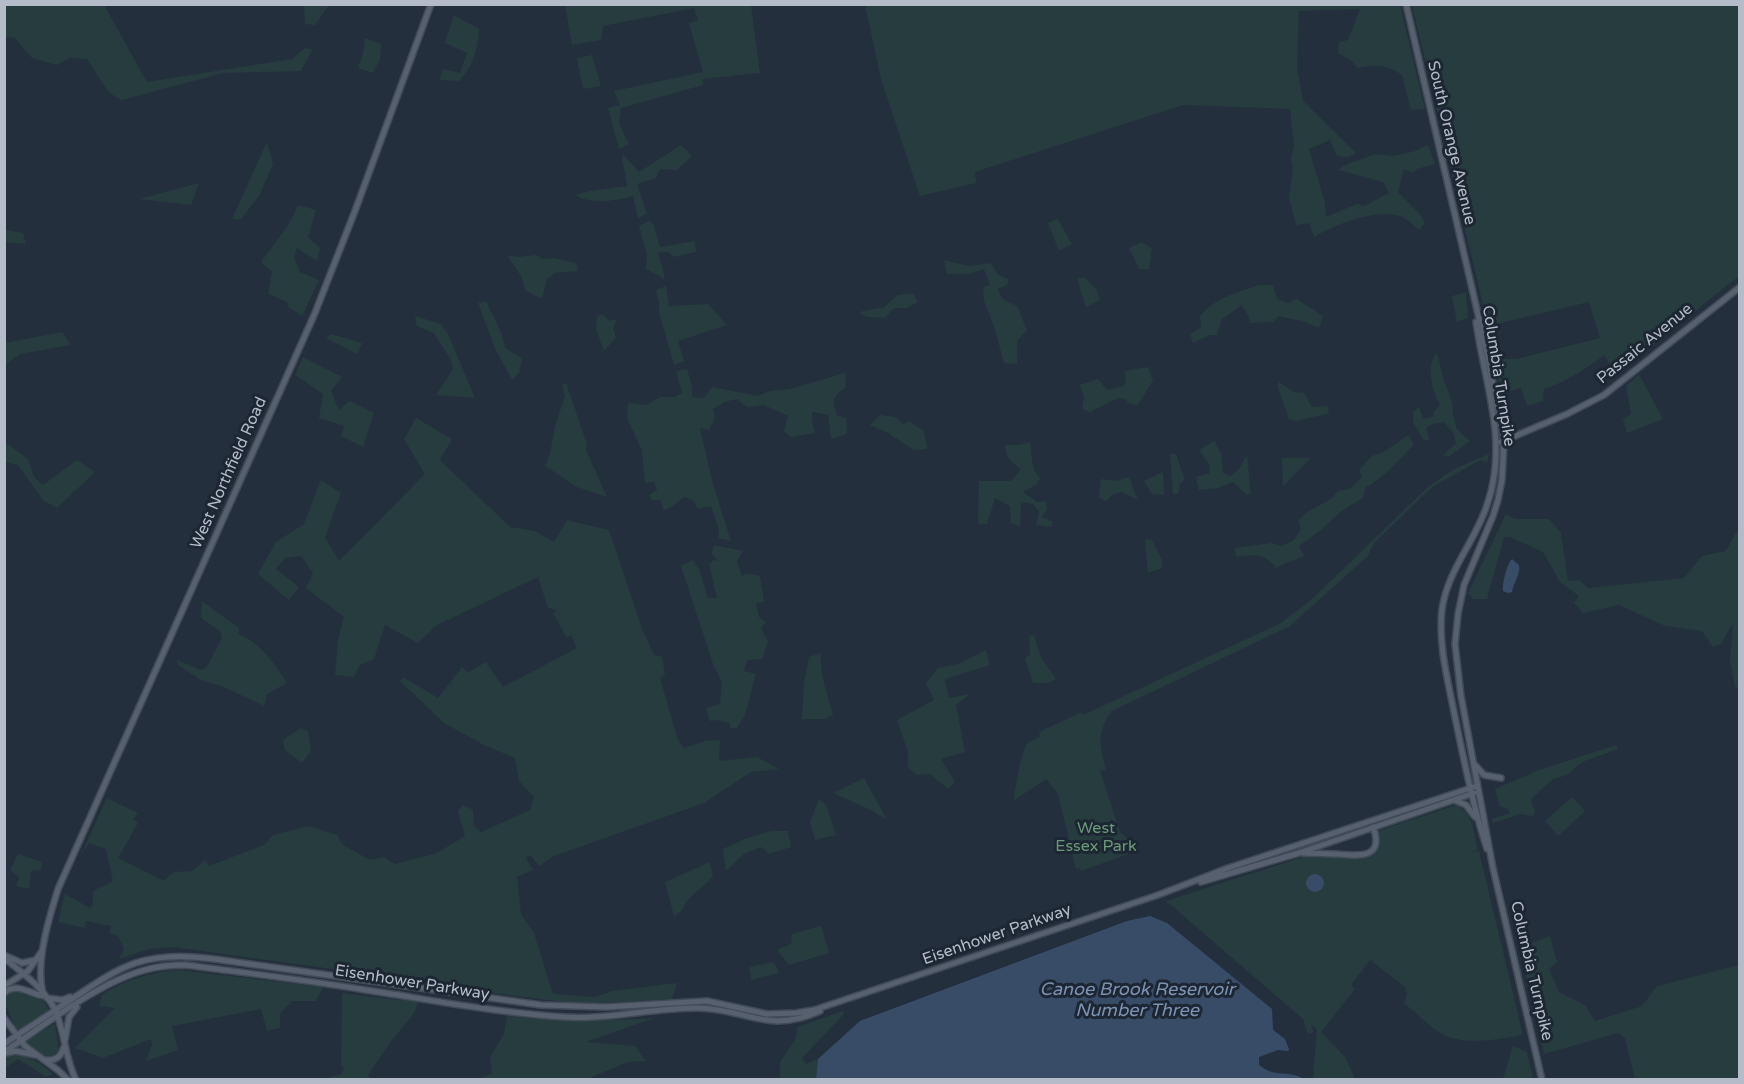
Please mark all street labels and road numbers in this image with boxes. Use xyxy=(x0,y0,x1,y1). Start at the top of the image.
street label: South Orange Avenue xyxy=(1423,59,1479,227)
street label: Passaic Avenue xyxy=(1593,300,1697,388)
street label: Columbia Turnpike xyxy=(1477,304,1519,448)
street label: West Northfield Road xyxy=(187,394,271,552)
street label: Columbia Turnpike xyxy=(1506,899,1556,1043)
street label: Eisenhower Parkway xyxy=(920,901,1074,969)
street label: Eisenhower Parkway xyxy=(333,961,491,1005)

